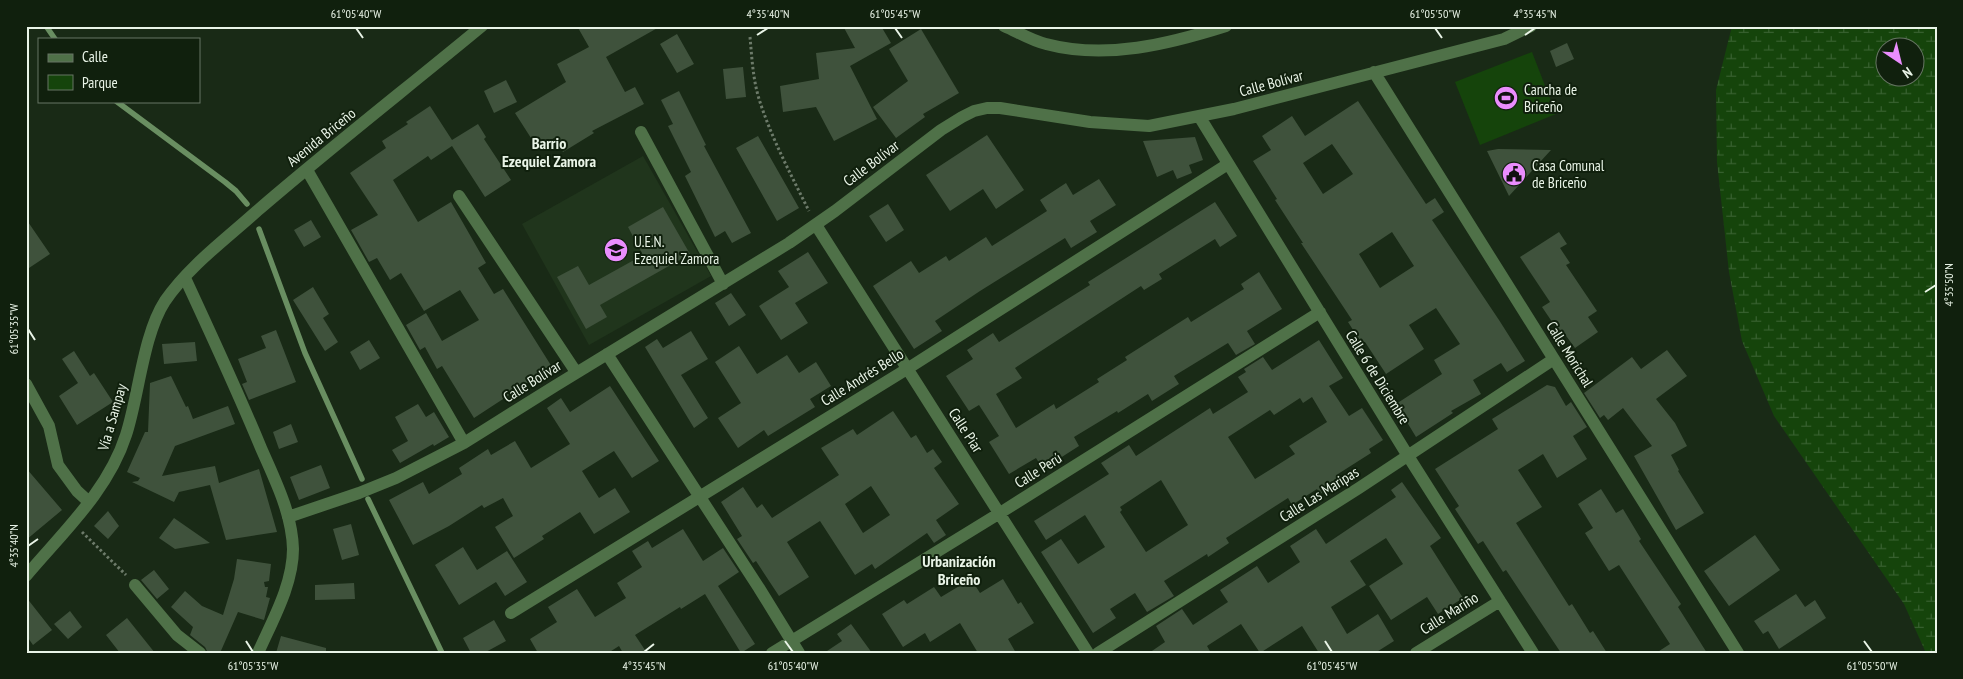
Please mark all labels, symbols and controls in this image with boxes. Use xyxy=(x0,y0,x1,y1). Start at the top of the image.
text: 61°05'40"W xyxy=(331,6,381,21)
text: 4°35'40"N xyxy=(746,6,790,21)
text: 61°05'45"W xyxy=(870,6,920,21)
text: 61°05'50"W xyxy=(1410,6,1460,21)
text: 4°35'45"N xyxy=(1513,6,1557,21)
legend xyxy=(38,38,200,102)
north arrow xyxy=(1876,38,1926,88)
text: Calle xyxy=(82,47,108,66)
text: N xyxy=(1899,63,1916,82)
street label: Calle Bolívar xyxy=(1237,65,1306,101)
text: Parque xyxy=(82,73,118,92)
place label: Cancha de Briceño xyxy=(1524,80,1577,116)
sports icon: Cancha de Briceño xyxy=(1493,85,1519,111)
street label: Avenida Briceño xyxy=(283,104,359,170)
district label: Barrio Ezequiel Zamora xyxy=(502,133,596,171)
street label: Calle Bolívar xyxy=(839,135,903,190)
place label: Casa Comunal de Briceño xyxy=(1532,156,1605,192)
public building icon: Casa Comunal de Briceño xyxy=(1501,161,1527,187)
place label: U.E.N. Ezequiel Zamora xyxy=(634,232,719,268)
school or university icon: U.E.N. Ezequiel Zamora xyxy=(603,237,629,263)
text: 4°35'50"N xyxy=(1941,263,1956,307)
text: 61°05'35"W xyxy=(6,304,21,354)
street label: Calle Morichal xyxy=(1542,318,1598,391)
street label: Calle 6 de Diciembre xyxy=(1342,326,1414,428)
street label: Calle Andrés Bello xyxy=(817,344,907,410)
street label: Calle Bolívar xyxy=(499,355,565,406)
street label: Vía a Sampay xyxy=(93,381,131,453)
street label: Calle Piar xyxy=(945,404,988,457)
street label: Calle Perú xyxy=(1011,448,1065,492)
street label: Calle Las Maripas xyxy=(1276,462,1362,526)
text: 4°35'40"N xyxy=(6,524,21,568)
district label: Urbanización Briceño xyxy=(922,551,996,589)
street label: Calle Mariño xyxy=(1416,588,1482,638)
text: 61°05'35"W xyxy=(228,658,278,673)
text: 4°35'45"N xyxy=(622,658,666,673)
text: 61°05'40"W xyxy=(768,658,818,673)
text: 61°05'45"W xyxy=(1307,658,1357,673)
text: 61°05'50"W xyxy=(1847,658,1897,673)

